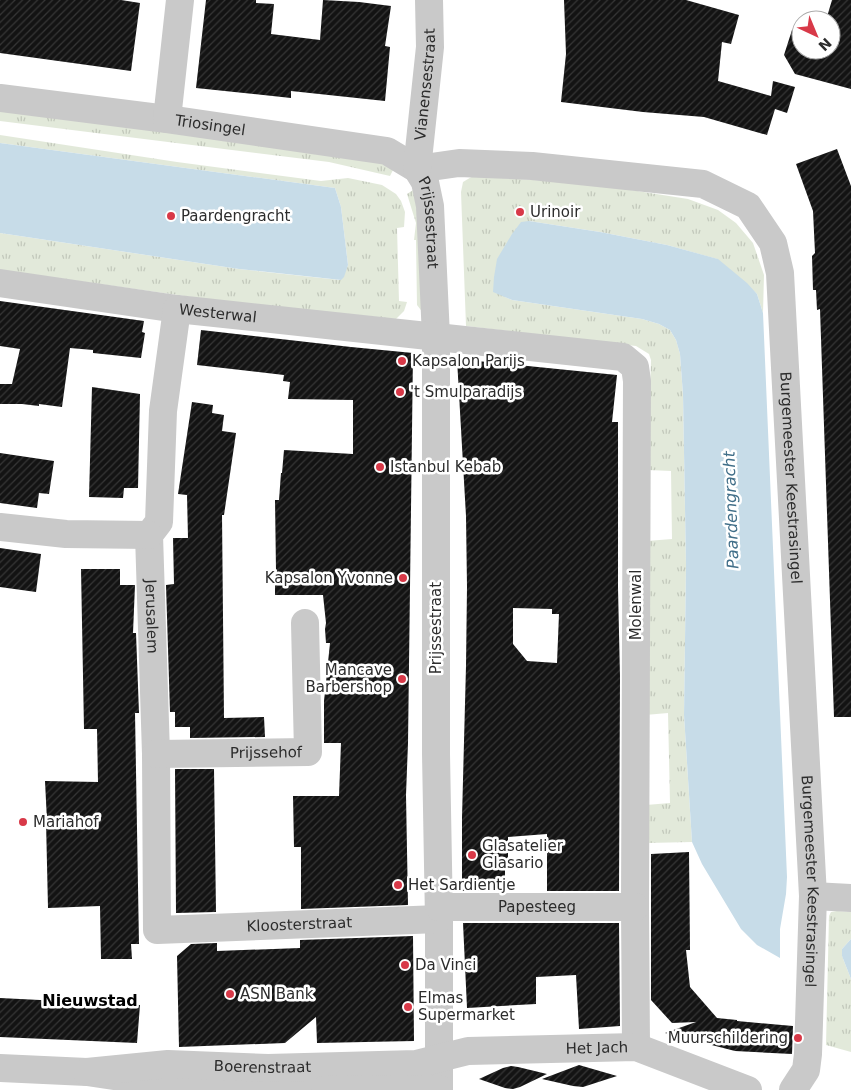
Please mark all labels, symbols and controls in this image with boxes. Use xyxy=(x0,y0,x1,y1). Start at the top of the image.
north arrow xyxy=(791,10,841,60)
street label: Vianensestraat xyxy=(411,28,439,142)
text: N xyxy=(815,35,835,54)
street label: Triosingel xyxy=(173,111,247,139)
street label: Prijssestraat xyxy=(415,173,442,269)
place label: Urinoir xyxy=(530,203,581,221)
marker: Urinoir xyxy=(514,206,526,218)
place label: Paardengracht xyxy=(181,207,291,225)
marker: Paardengracht xyxy=(165,210,177,222)
street label: Westerwal xyxy=(178,300,258,327)
place label: Kapsalon Parijs xyxy=(412,352,525,370)
marker: Kapsalon Parijs xyxy=(396,355,408,367)
street label: Burgemeester Keestrasingel xyxy=(776,371,805,584)
place label: 't Smulparadijs xyxy=(410,383,523,401)
marker: 't Smulparadijs xyxy=(394,386,406,398)
water label: Paardengracht xyxy=(719,450,743,569)
place label: Istanbul Kebab xyxy=(390,458,501,476)
marker: Istanbul Kebab xyxy=(374,461,386,473)
place label: Kapsalon Yvonne xyxy=(265,569,393,587)
street label: Molenwal xyxy=(627,570,645,640)
marker: Kapsalon Yvonne xyxy=(397,572,409,584)
street label: Jerusalem xyxy=(141,578,162,654)
street label: Prijssestraat xyxy=(427,582,445,674)
place label: Mancave Barbershop xyxy=(305,661,392,696)
marker: Mancave Barbershop xyxy=(396,673,408,685)
street label: Prijssehof xyxy=(230,743,303,762)
street label: Burgemeester Keestrasingel xyxy=(798,775,822,988)
place label: Mariahof xyxy=(33,813,99,831)
marker: Mariahof xyxy=(17,816,29,828)
place label: Glasatelier Glasario xyxy=(482,837,564,872)
marker: Glasatelier Glasario xyxy=(466,849,478,861)
place label: Het Sardientje xyxy=(408,876,515,894)
marker: Het Sardientje xyxy=(392,879,404,891)
street label: Papesteeg xyxy=(498,898,576,916)
street label: Kloosterstraat xyxy=(246,913,353,936)
place label: Da Vinci xyxy=(415,956,477,974)
marker: Da Vinci xyxy=(399,959,411,971)
place label: ASN Bank xyxy=(240,985,314,1003)
marker: ASN Bank xyxy=(224,988,236,1000)
place label: Elmas Supermarket xyxy=(418,989,515,1024)
district label: Nieuwstad xyxy=(42,991,138,1010)
marker: Elmas Supermarket xyxy=(402,1001,414,1013)
place label: Muurschildering xyxy=(668,1029,788,1047)
marker: Muurschildering xyxy=(792,1032,804,1044)
street label: Het Jach xyxy=(565,1038,628,1058)
street label: Boerenstraat xyxy=(213,1057,312,1077)

